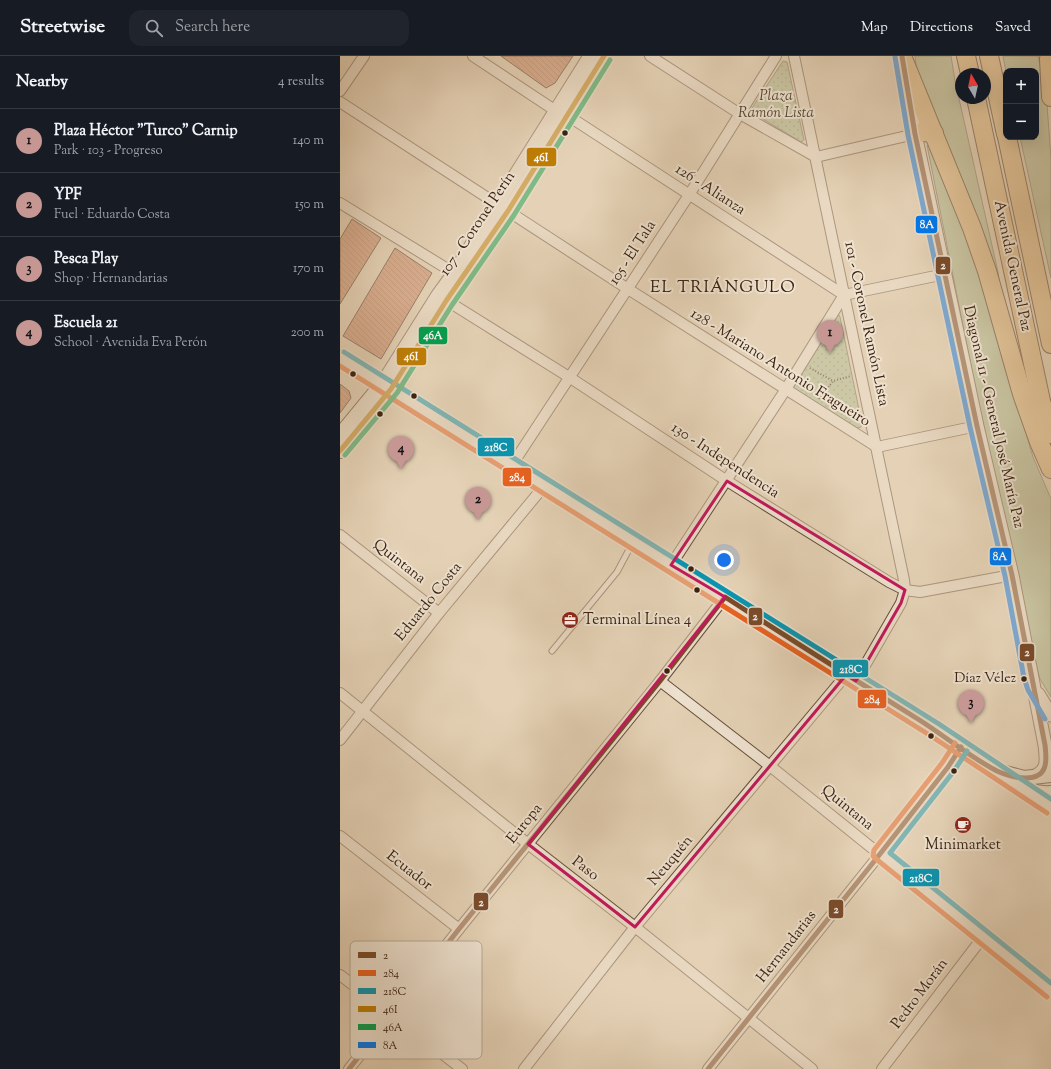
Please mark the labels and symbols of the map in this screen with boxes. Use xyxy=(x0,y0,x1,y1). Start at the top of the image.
north arrow xyxy=(955,68,991,104)
park label: Plaza Ramón Lista xyxy=(738,86,814,124)
unlabelled marker xyxy=(560,128,570,138)
line badge: 46I xyxy=(526,147,557,167)
text: 46I xyxy=(533,150,549,166)
street label: 126 - Alianza xyxy=(671,159,749,221)
street label: 107 - Coronel Perín xyxy=(435,167,521,281)
street label: Avenida General Paz xyxy=(988,199,1036,334)
line badge: 8A xyxy=(915,215,938,234)
street label: 105 - El Tala xyxy=(604,217,662,289)
text: 8A xyxy=(920,217,934,233)
street label: 101 - Coronel Ramón Lista xyxy=(838,240,894,408)
line badge: 2 xyxy=(935,256,951,275)
text: 2 xyxy=(940,258,946,274)
district label: EL TRIÁNGULO xyxy=(650,276,796,300)
street label: Diagonal 11 - General José María Paz xyxy=(957,304,1029,531)
street label: 128 - Mariano Antonio Fragueiro xyxy=(687,305,873,431)
pin: 1 xyxy=(817,320,843,353)
line badge: 46A xyxy=(418,326,448,345)
text: 46A xyxy=(422,328,443,344)
line badge: 46I xyxy=(396,347,427,366)
text: 46I xyxy=(403,349,419,365)
unlabelled marker xyxy=(348,369,358,379)
unlabelled marker xyxy=(409,391,419,401)
unlabelled marker xyxy=(375,409,385,419)
street label: 130 - Independencia xyxy=(667,418,783,504)
pin: 4 xyxy=(388,436,414,469)
line badge: 218C xyxy=(477,437,515,457)
text: 218C xyxy=(484,440,508,456)
line badge: 284 xyxy=(502,467,532,487)
text: 284 xyxy=(509,470,525,486)
pin: 2 xyxy=(465,487,491,520)
street label: Quintana xyxy=(368,535,430,589)
line badge: 8A xyxy=(989,547,1012,566)
text: 8A xyxy=(993,549,1007,565)
your location xyxy=(714,550,734,570)
street label: Eduardo Costa xyxy=(391,558,467,646)
unlabelled marker xyxy=(686,564,696,574)
unlabelled marker xyxy=(692,585,702,595)
line badge: 2 xyxy=(748,607,763,626)
text: 2 xyxy=(752,609,758,625)
office icon: Terminal Línea 4 xyxy=(560,610,580,630)
place label: Terminal Línea 4 xyxy=(583,610,692,631)
line badge: 2 xyxy=(1019,643,1035,662)
text: 2 xyxy=(1024,645,1030,661)
line badge: 218C xyxy=(832,659,869,678)
text: 218C xyxy=(839,662,863,678)
unlabelled marker xyxy=(662,666,672,676)
place label: Díaz Vélez xyxy=(954,669,1016,689)
marker: Díaz Vélez xyxy=(1019,674,1029,684)
line badge: 284 xyxy=(857,689,887,709)
pin: 3 xyxy=(958,690,984,723)
text: 284 xyxy=(864,692,880,708)
unlabelled marker xyxy=(926,731,936,741)
unlabelled marker xyxy=(949,766,959,776)
street label: Quintana xyxy=(816,780,878,836)
street label: Europa xyxy=(502,799,548,849)
cafe icon: Minimarket xyxy=(953,815,973,835)
street label: Neuquén xyxy=(644,831,698,891)
place label: Minimarket xyxy=(925,835,1001,856)
street label: Ecuador xyxy=(382,846,437,896)
street label: Paso xyxy=(567,852,603,886)
line badge: 218C xyxy=(902,868,940,887)
text: 218C xyxy=(909,871,933,887)
line badge: 2 xyxy=(473,892,489,911)
text: 2 xyxy=(478,895,484,911)
line badge: 2 xyxy=(828,899,844,919)
text: 2 xyxy=(833,902,839,918)
street label: Hernandarias xyxy=(752,906,822,988)
legend xyxy=(350,941,482,1059)
text: 2 xyxy=(383,948,388,964)
street label: Pedro Morán xyxy=(887,954,954,1034)
text: 284 xyxy=(383,966,400,982)
text: 218C xyxy=(383,984,406,1000)
text: 46I xyxy=(383,1002,398,1018)
text: 46A xyxy=(383,1020,403,1036)
text: 8A xyxy=(383,1038,397,1054)

